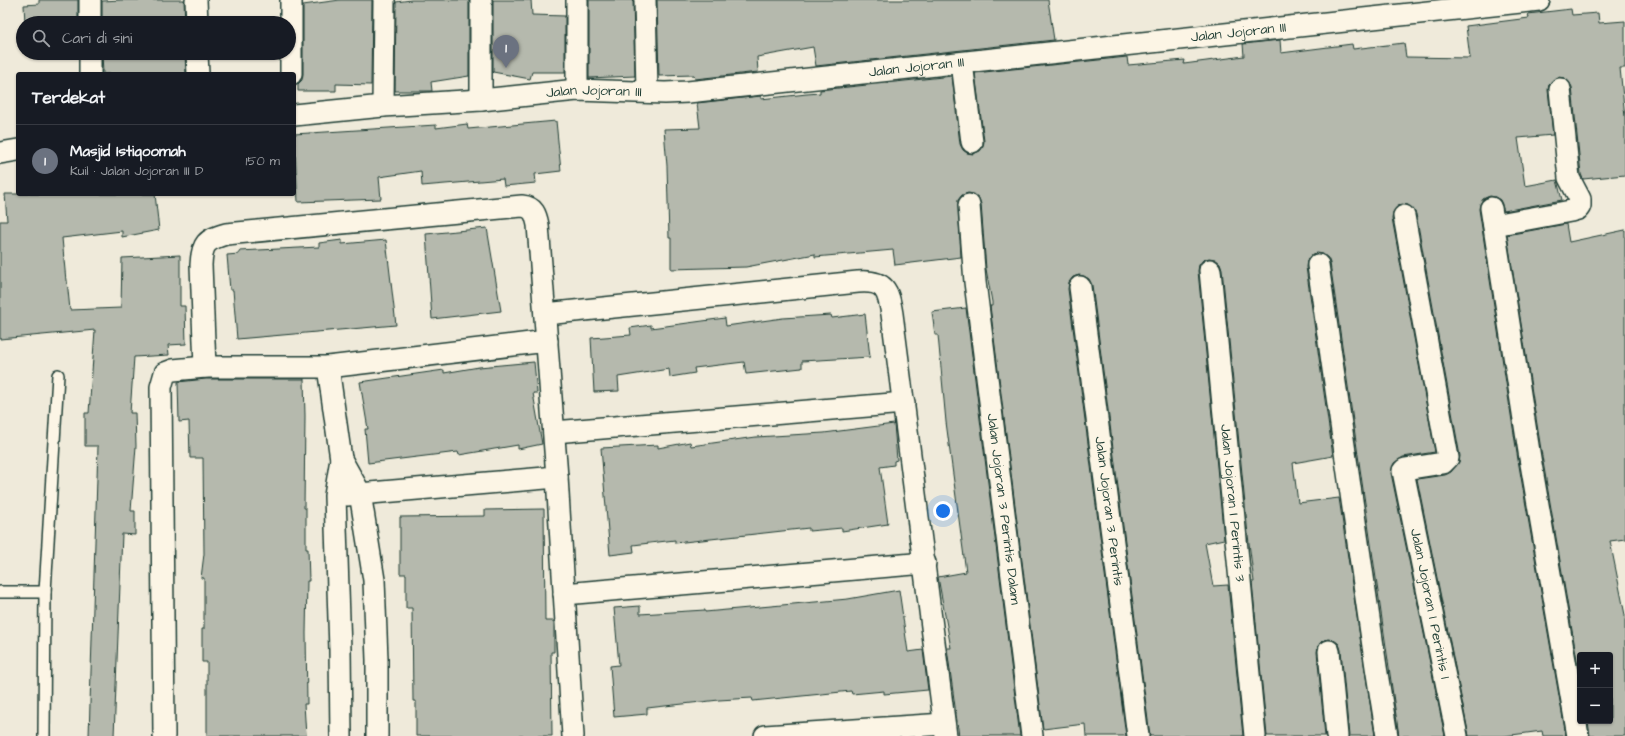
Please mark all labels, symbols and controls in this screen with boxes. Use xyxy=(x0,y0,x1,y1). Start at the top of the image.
search box xyxy=(16,16,296,60)
street label: Jalan Jojoran III xyxy=(1190,17,1287,48)
icon: search xyxy=(30,27,52,49)
text: Cari di sini xyxy=(62,28,132,49)
pin: 1 xyxy=(493,35,519,68)
street label: Jalan Jojoran III xyxy=(868,52,965,82)
street label: Jalan Jojoran III xyxy=(545,80,642,103)
text: Terdekat xyxy=(32,86,105,110)
text: Masjid Istiqoomah xyxy=(70,141,186,162)
text: 1 xyxy=(44,152,46,170)
text: 150 m xyxy=(246,152,280,170)
text: Kuil · Jalan Jojoran III D xyxy=(70,162,203,180)
street label: Jalan Jojoran 3 Perintis Dalam xyxy=(982,412,1025,606)
street label: Jalan Jojoran I Perintis 3 xyxy=(1215,423,1250,583)
street label: Jalan Jojoran 3 Perintis xyxy=(1089,435,1129,587)
your location xyxy=(933,501,953,521)
street label: Jalan Jojoran I Perintis I xyxy=(1405,527,1455,681)
map controls xyxy=(1577,652,1613,724)
button: + xyxy=(1577,652,1613,688)
button: − xyxy=(1577,688,1613,724)

